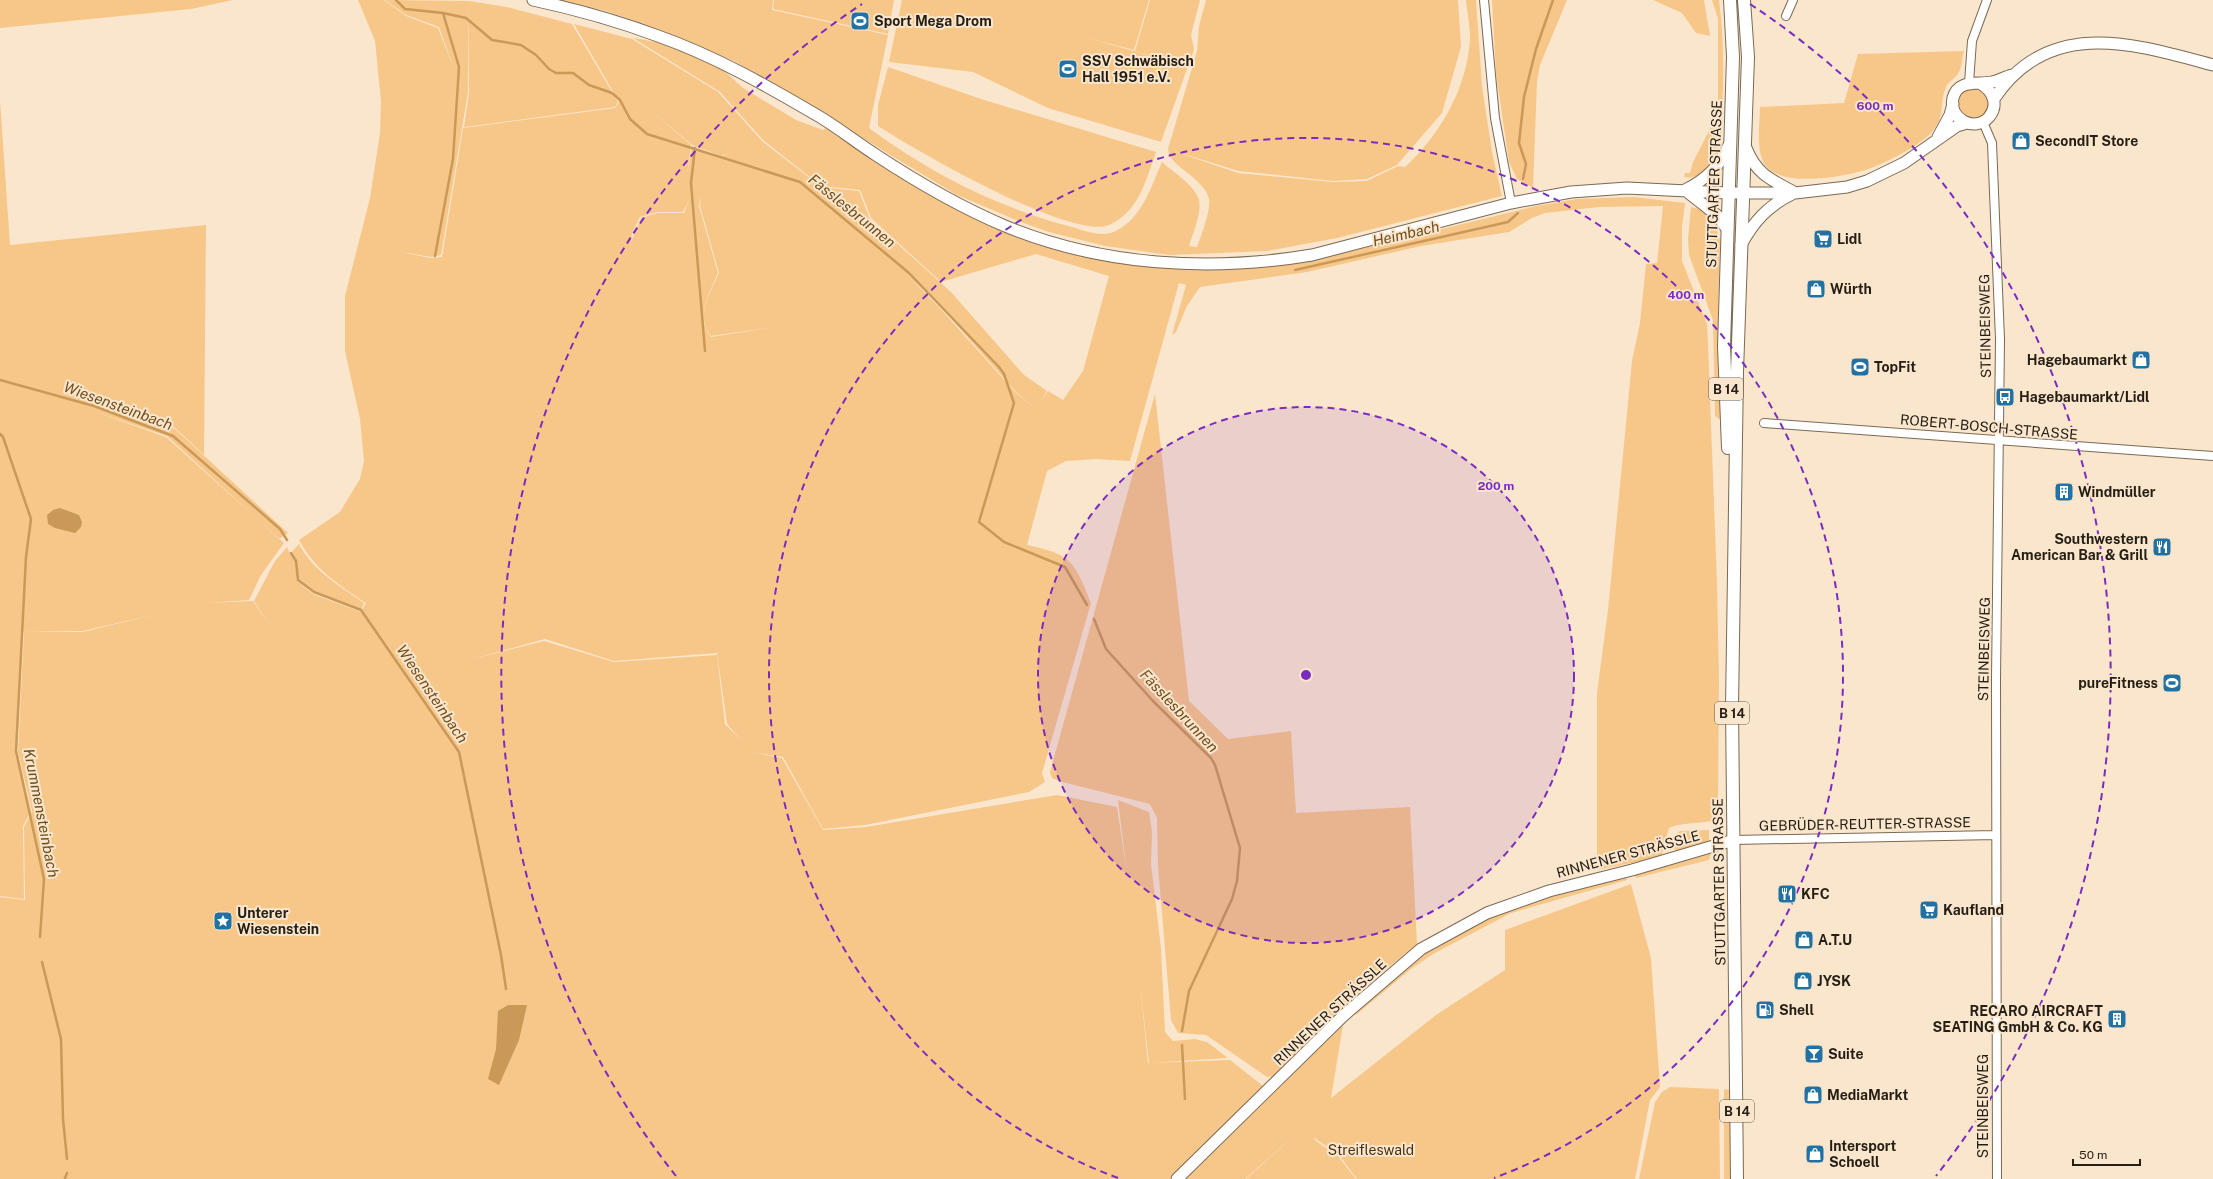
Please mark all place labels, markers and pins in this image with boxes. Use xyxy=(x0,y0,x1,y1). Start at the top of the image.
sports icon: Sport Mega Drom xyxy=(849,10,871,32)
place label: Sport Mega Drom xyxy=(874,13,992,29)
place label: SSV Schwäbisch Hall 1951 e.V. xyxy=(1082,53,1194,85)
sports icon: SSV Schwäbisch Hall 1951 e.V. xyxy=(1057,58,1079,80)
shop icon: SecondIT Store xyxy=(2010,130,2032,152)
place label: SecondIT Store xyxy=(2035,133,2138,149)
supermarket icon: Lidl xyxy=(1812,228,1834,250)
place label: Lidl xyxy=(1837,231,1862,247)
shop icon: Würth xyxy=(1805,278,1827,300)
place label: Würth xyxy=(1830,281,1872,297)
shop icon: Hagebaumarkt xyxy=(2130,349,2152,371)
place label: Hagebaumarkt xyxy=(2027,352,2127,368)
sports icon: TopFit xyxy=(1849,356,1871,378)
place label: TopFit xyxy=(1874,359,1916,375)
bus stop icon: Hagebaumarkt/Lidl xyxy=(1994,386,2016,408)
place label: Hagebaumarkt/Lidl xyxy=(2019,389,2150,405)
building icon: Windmüller xyxy=(2053,481,2075,503)
place label: Windmüller xyxy=(2078,484,2156,500)
place label: Southwestern American Bar & Grill xyxy=(2011,531,2148,563)
restaurant icon: Southwestern American Bar & Grill xyxy=(2151,536,2173,558)
centre of rings xyxy=(1299,668,1313,682)
sports icon: pureFitness xyxy=(2161,672,2183,694)
place label: pureFitness xyxy=(2078,675,2158,691)
restaurant icon: KFC xyxy=(1776,883,1798,905)
place label: KFC xyxy=(1801,886,1830,902)
supermarket icon: Kaufland xyxy=(1918,899,1940,921)
place label: Kaufland xyxy=(1943,902,2004,918)
place label: Unterer Wiesenstein xyxy=(237,905,319,937)
place icon: Unterer Wiesenstein xyxy=(212,910,234,932)
shop icon: A.T.U xyxy=(1793,929,1815,951)
place label: A.T.U xyxy=(1818,932,1852,948)
shop icon: JYSK xyxy=(1792,970,1814,992)
place label: JYSK xyxy=(1817,973,1851,989)
fuel station icon: Shell xyxy=(1754,999,1776,1021)
place label: Shell xyxy=(1779,1002,1814,1018)
place label: RECARO AIRCRAFT SEATING GmbH & Co. KG xyxy=(1933,1003,2103,1035)
building icon: RECARO AIRCRAFT SEATING GmbH & Co. KG xyxy=(2106,1008,2128,1030)
bar icon: Suite xyxy=(1803,1043,1825,1065)
place label: Suite xyxy=(1828,1046,1863,1062)
shop icon: MediaMarkt xyxy=(1802,1084,1824,1106)
place label: MediaMarkt xyxy=(1827,1087,1909,1103)
place label: Intersport Schoell xyxy=(1829,1138,1896,1170)
shop icon: Intersport Schoell xyxy=(1804,1143,1826,1165)

